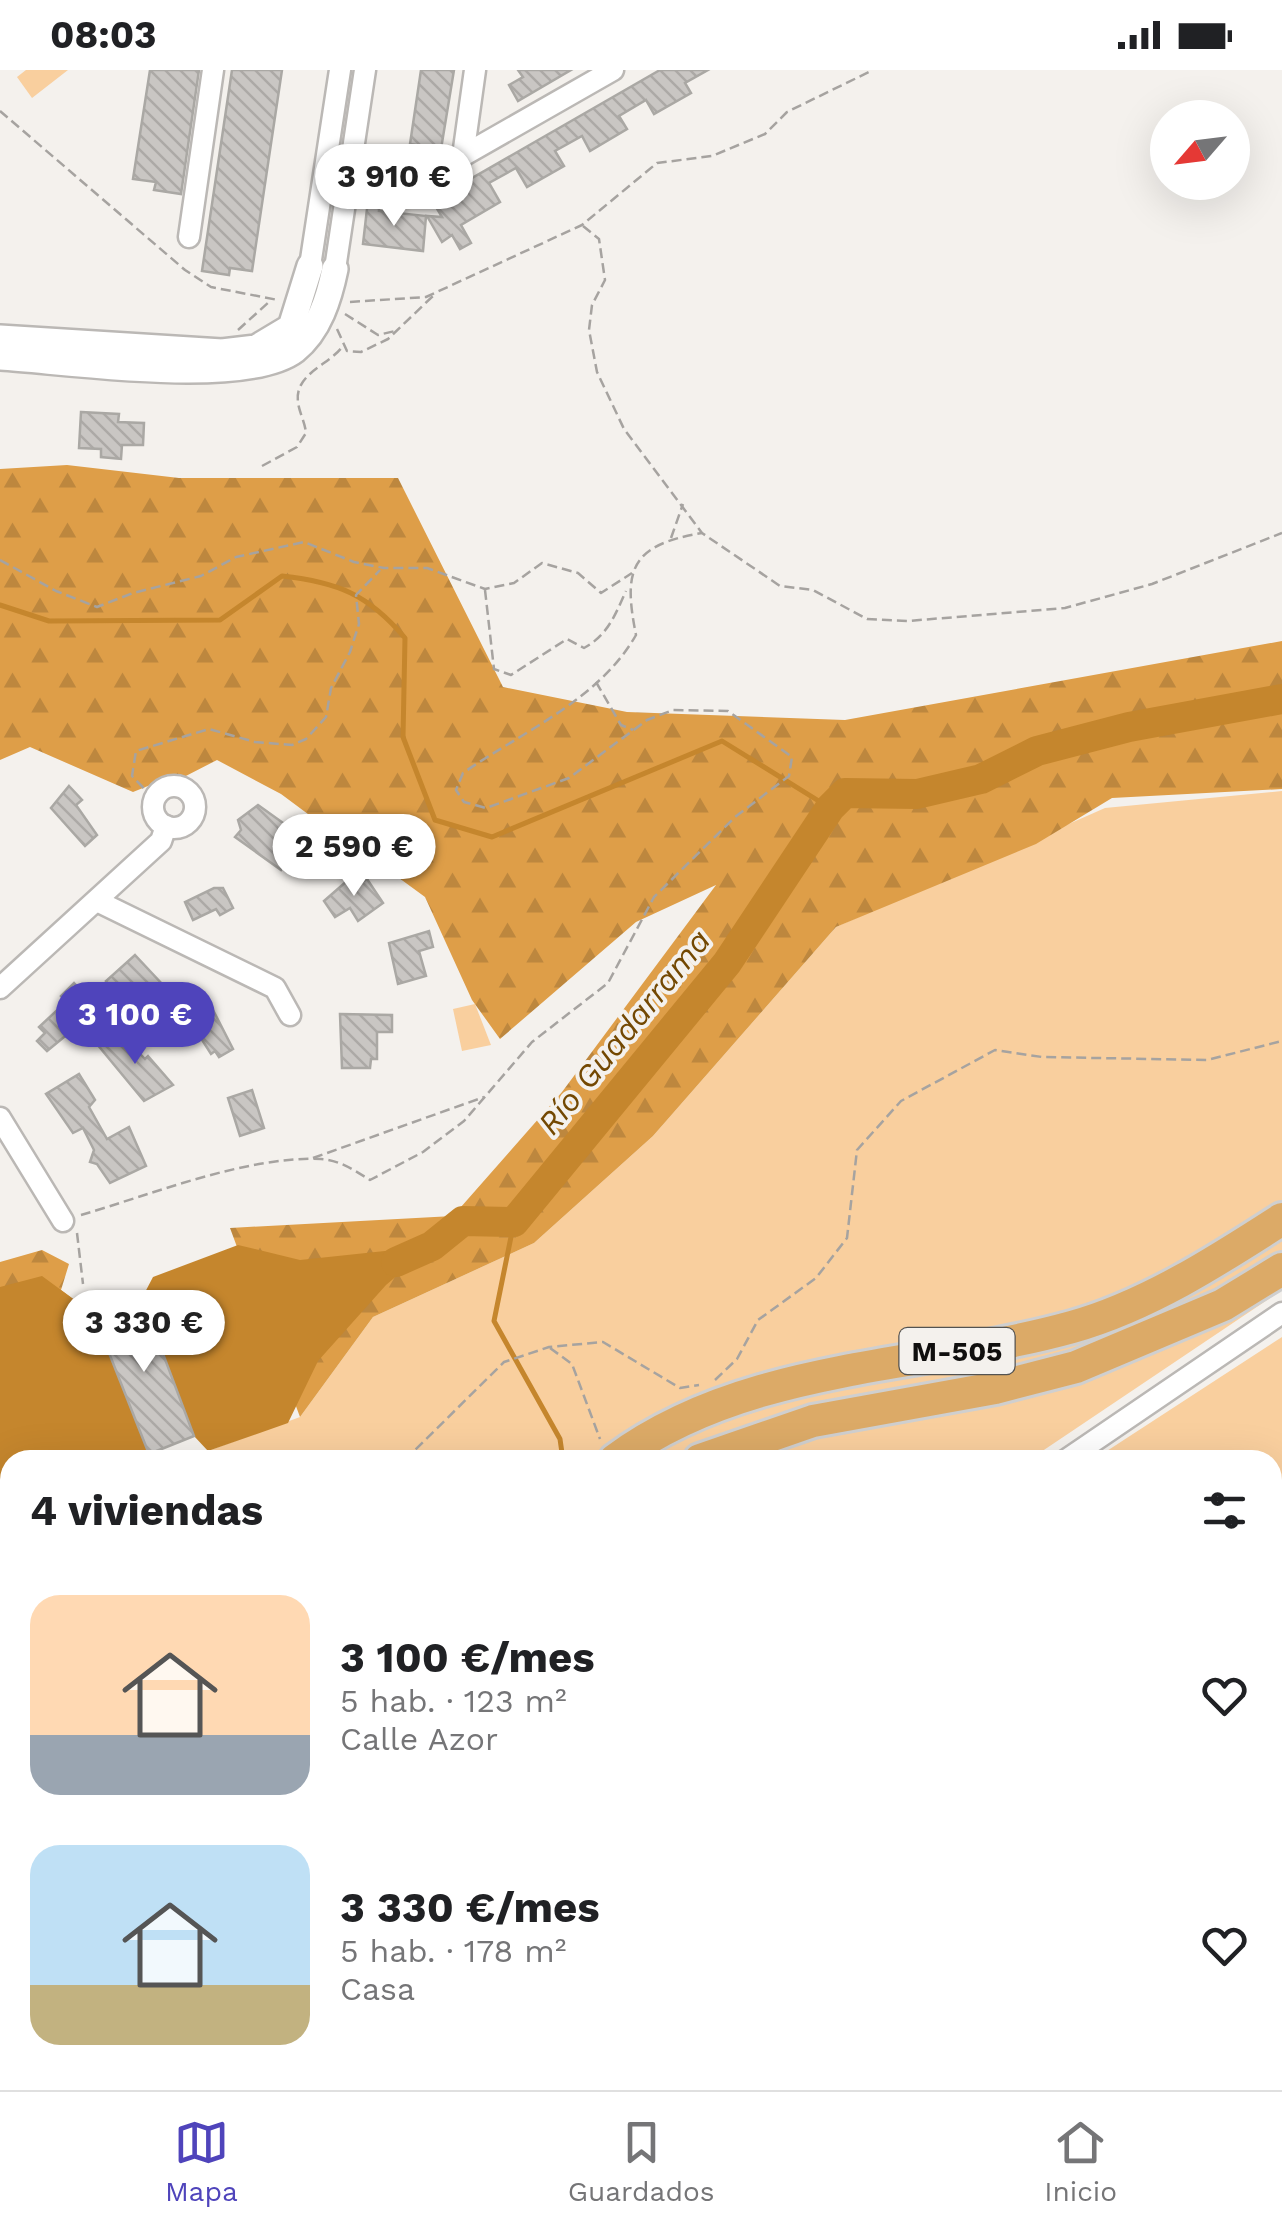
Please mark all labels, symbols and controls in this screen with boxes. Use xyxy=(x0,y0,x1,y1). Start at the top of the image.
text: 08:03 xyxy=(50,13,156,57)
north arrow xyxy=(1150,100,1250,200)
map controls xyxy=(1150,100,1250,200)
pin: 3 910 € xyxy=(302,144,486,229)
text: 3 910 € xyxy=(337,157,451,195)
pin: 2 590 € xyxy=(262,814,446,899)
text: 2 590 € xyxy=(295,827,413,865)
water label: Río Guadarrama xyxy=(530,922,718,1142)
pin: 3 100 € xyxy=(43,982,227,1067)
text: 3 100 € xyxy=(78,995,192,1033)
pin: 3 330 € xyxy=(52,1290,236,1375)
text: 3 330 € xyxy=(85,1303,203,1341)
road number: M-505 xyxy=(900,1328,1014,1374)
icon: filters xyxy=(1197,1483,1252,1538)
text: 4 viviendas xyxy=(30,1486,263,1535)
text: 3 100 €/mes xyxy=(340,1633,595,1682)
icon: home xyxy=(110,1635,230,1755)
icon: heart xyxy=(1197,1668,1252,1723)
text: 5 hab. · 123 m² xyxy=(340,1682,567,1720)
text: Calle Azor xyxy=(340,1720,498,1758)
text: 3 330 €/mes xyxy=(340,1883,600,1932)
icon: home xyxy=(110,1885,230,2005)
icon: heart xyxy=(1197,1918,1252,1973)
text: 5 hab. · 178 m² xyxy=(340,1932,566,1970)
text: Casa xyxy=(340,1970,415,2008)
tab: Mapa xyxy=(165,2115,238,2208)
tab: Guardados xyxy=(568,2115,715,2208)
tab: Inicio xyxy=(1044,2115,1117,2208)

